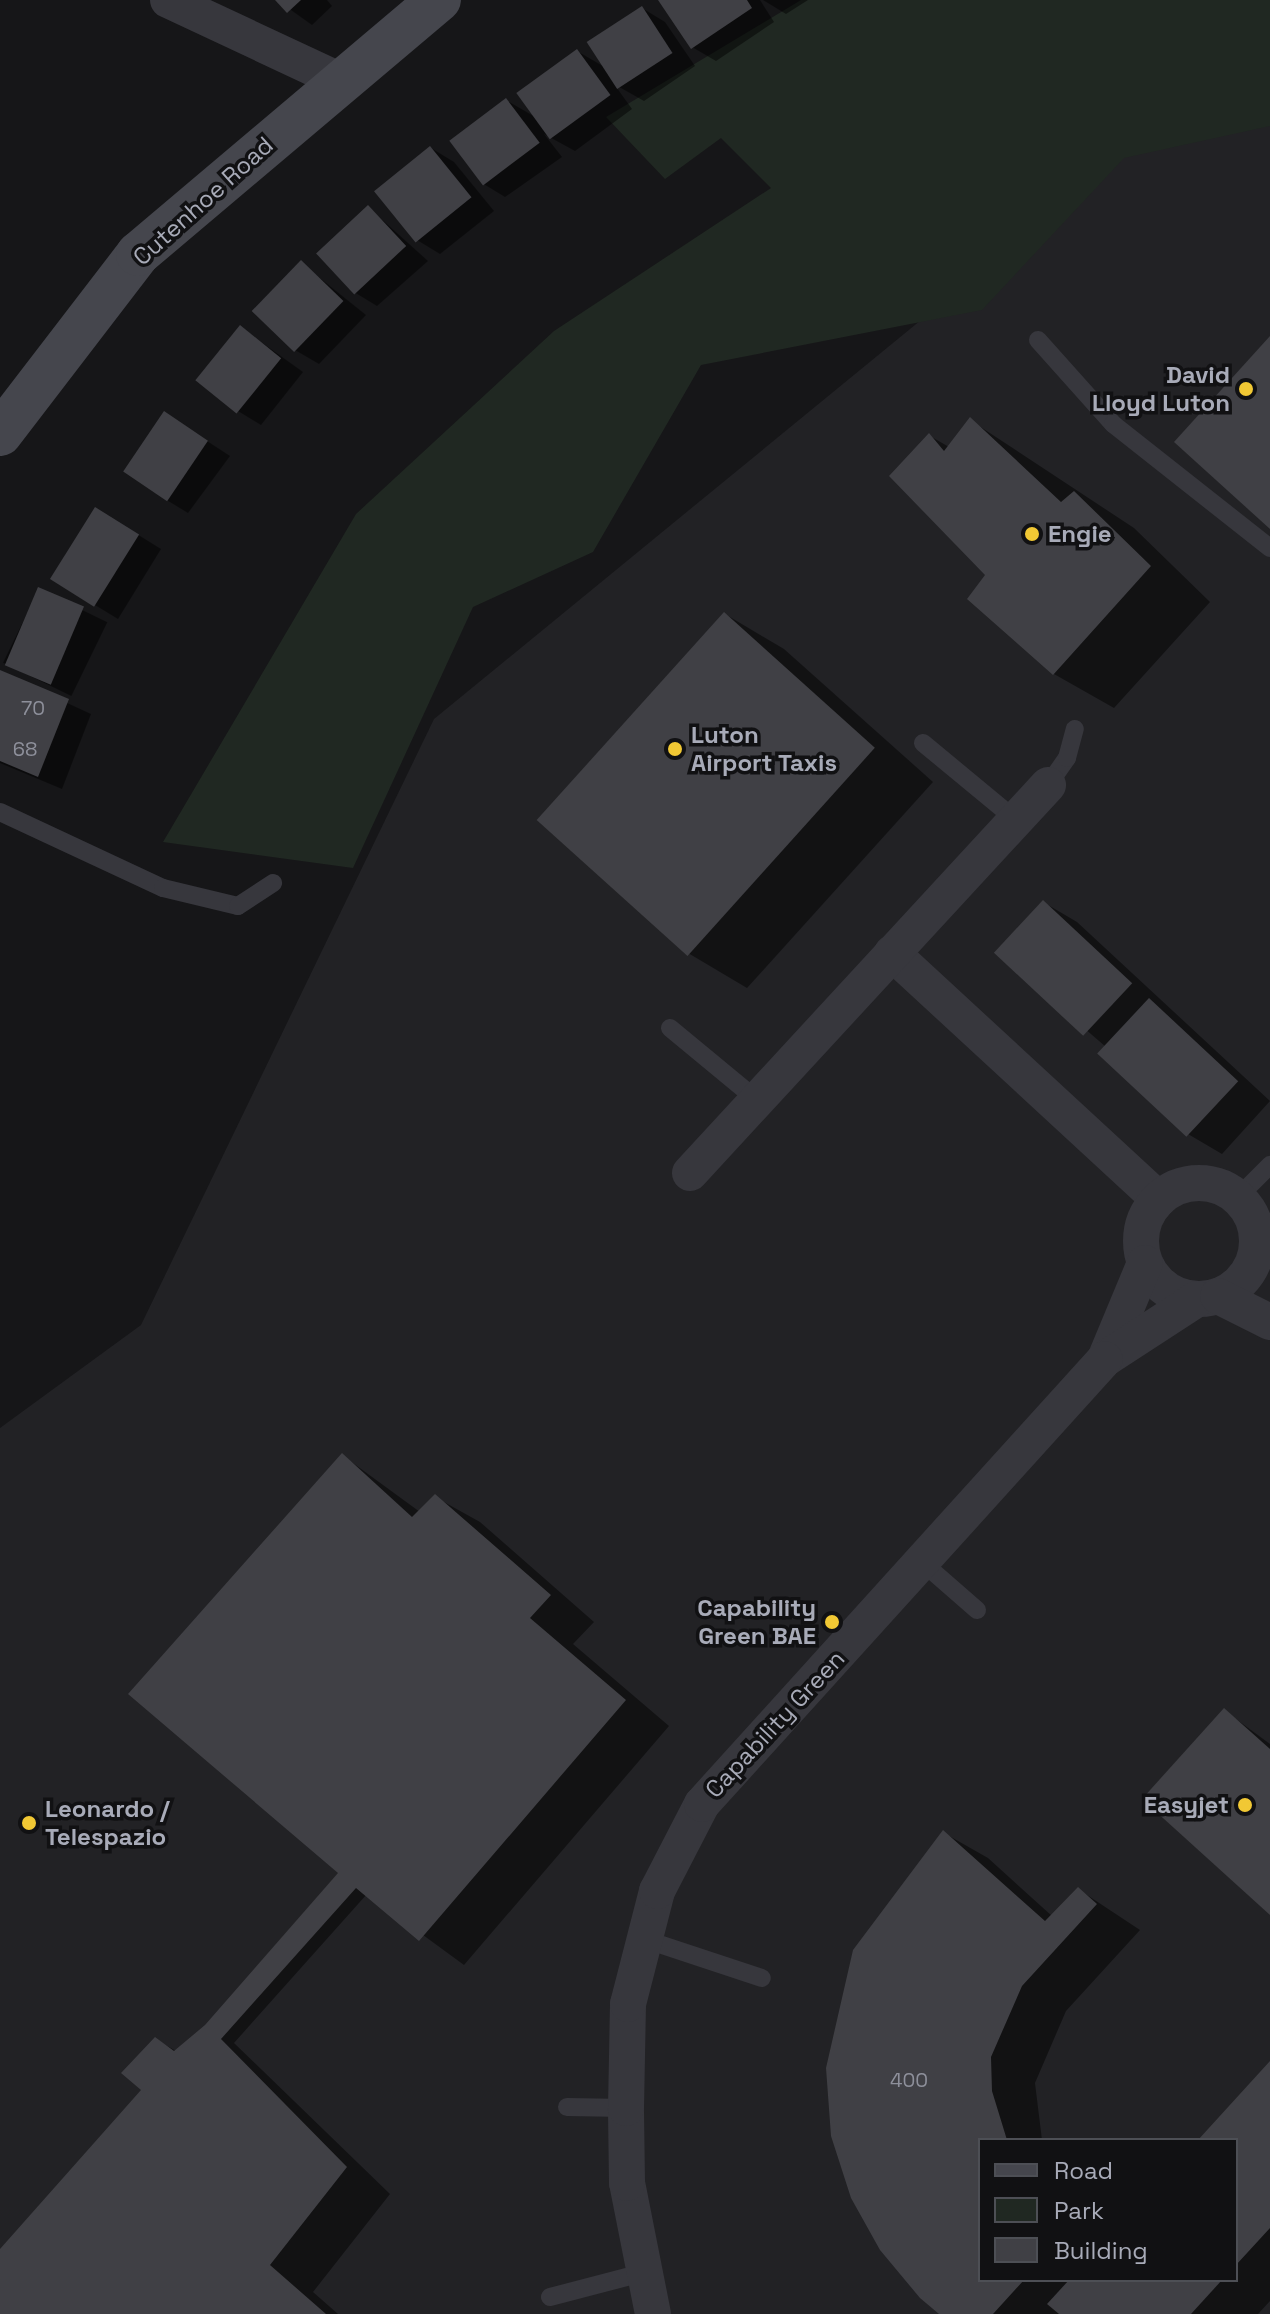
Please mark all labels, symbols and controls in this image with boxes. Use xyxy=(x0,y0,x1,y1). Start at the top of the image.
street label: Cutenhoe Road xyxy=(127,131,279,271)
place label: David Lloyd Luton xyxy=(1092,361,1230,417)
marker: David Lloyd Luton xyxy=(1237,380,1255,398)
place label: Engie xyxy=(1048,520,1112,548)
marker: Engie xyxy=(1023,525,1041,543)
house number: 70 xyxy=(21,696,45,720)
place label: Luton Airport Taxis xyxy=(691,721,838,777)
house number: 68 xyxy=(13,737,37,761)
marker: Luton Airport Taxis xyxy=(666,740,684,758)
place label: Capability Green BAE xyxy=(697,1594,816,1650)
marker: Capability Green BAE xyxy=(823,1613,841,1631)
street label: Capability Green xyxy=(699,1644,851,1804)
place label: Easyjet xyxy=(1144,1791,1229,1819)
place label: Leonardo / Telespazio xyxy=(45,1795,170,1851)
marker: Easyjet xyxy=(1236,1796,1254,1814)
marker: Leonardo / Telespazio xyxy=(20,1814,38,1832)
house number: 400 xyxy=(890,2068,928,2092)
legend xyxy=(978,2138,1238,2282)
text: Road xyxy=(1054,2155,1113,2186)
text: Park xyxy=(1054,2195,1104,2226)
text: Building xyxy=(1054,2235,1148,2266)

